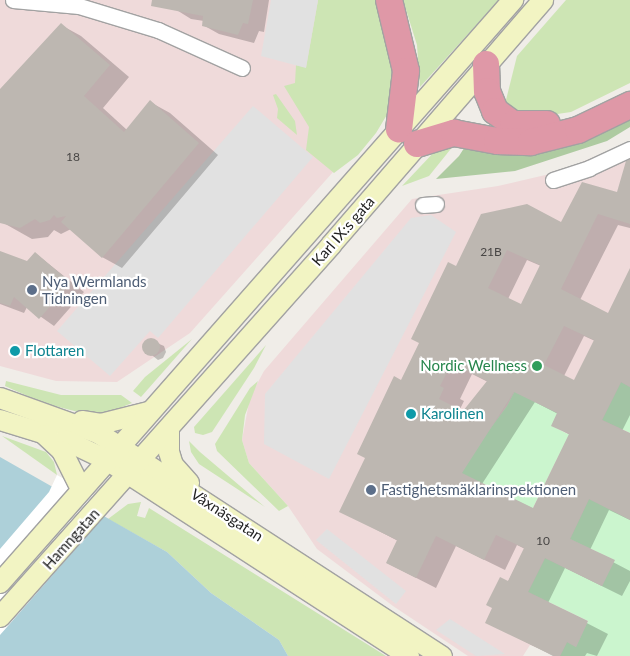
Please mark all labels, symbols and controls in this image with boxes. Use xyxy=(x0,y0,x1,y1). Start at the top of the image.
house number: 18 xyxy=(66,150,80,164)
street label: Karl IX:s gata xyxy=(308,193,378,269)
house number: 21B xyxy=(480,245,502,259)
place label: Nya Wermlands Tidningen xyxy=(42,272,147,307)
marker: Nya Wermlands Tidningen xyxy=(26,284,38,296)
place label: Flottaren xyxy=(25,342,84,360)
marker: Flottaren xyxy=(9,345,21,357)
place label: Nordic Wellness xyxy=(420,357,527,375)
marker: Nordic Wellness xyxy=(531,360,543,372)
place label: Karolinen xyxy=(421,405,484,423)
marker: Karolinen xyxy=(405,408,417,420)
place label: Fastighetsmäklarinspektionen xyxy=(381,481,576,499)
marker: Fastighetsmäklarinspektionen xyxy=(365,484,377,496)
street label: Våxnäsgatan xyxy=(187,485,267,545)
street label: Hamngatan xyxy=(39,505,103,573)
house number: 10 xyxy=(536,534,550,548)

